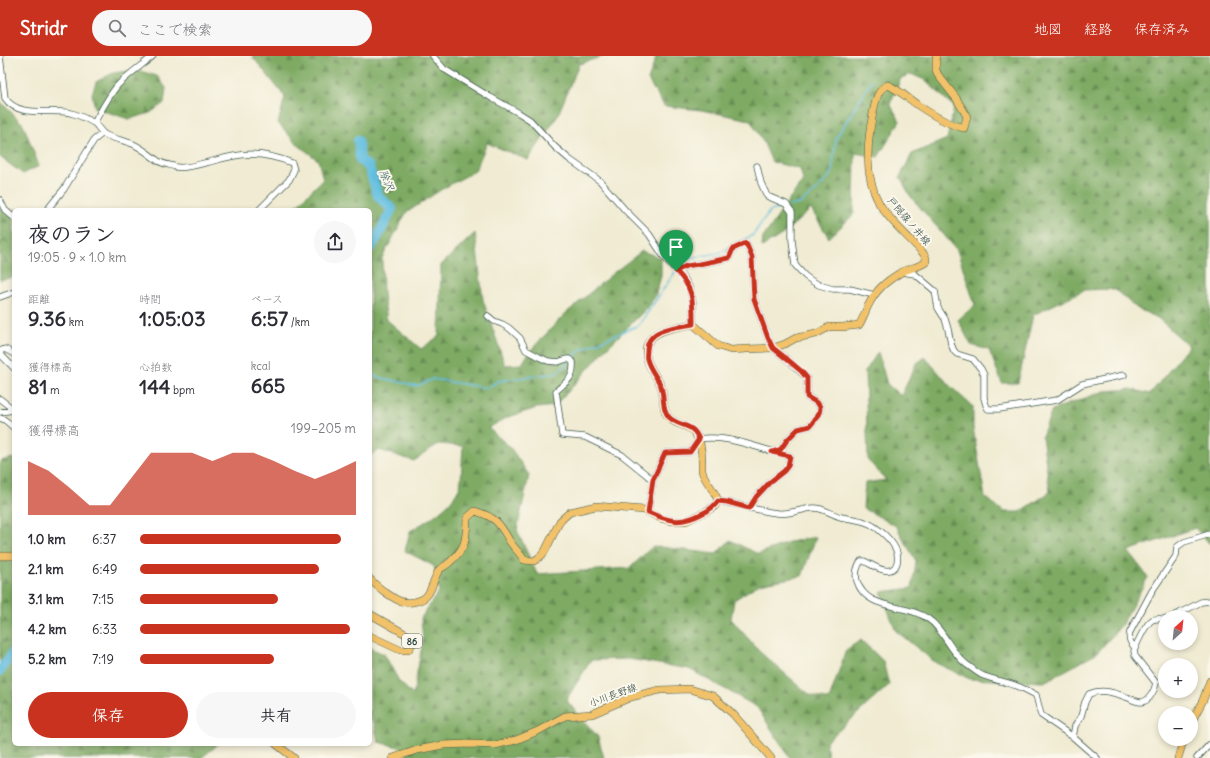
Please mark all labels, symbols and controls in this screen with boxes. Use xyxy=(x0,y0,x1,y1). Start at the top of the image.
search box xyxy=(92,10,372,46)
text: Stridr xyxy=(20,16,68,40)
icon: search xyxy=(106,17,128,39)
text: ここで検索 xyxy=(138,20,213,39)
text: 地図 xyxy=(1034,20,1062,38)
text: 経路 xyxy=(1084,20,1112,38)
text: 保存済み xyxy=(1134,20,1190,38)
water label: 除沢 xyxy=(376,167,398,194)
street label: 戸隠篠ノ井線 xyxy=(884,194,934,248)
text: 夜のラン xyxy=(28,220,116,248)
button: share xyxy=(314,221,356,263)
pin xyxy=(659,230,693,271)
icon: arrive xyxy=(665,236,687,258)
text: 19:05 · 9 × 1.0 km xyxy=(28,249,126,266)
text: 距離 xyxy=(28,292,50,306)
text: 時間 xyxy=(139,292,161,306)
text: ペース xyxy=(251,292,283,306)
text: 9.36 xyxy=(28,306,66,331)
text: 1:05:03 xyxy=(139,306,206,331)
text: 6:57 xyxy=(251,306,288,331)
text: km xyxy=(66,315,84,329)
text: /km xyxy=(288,315,310,329)
text: kcal xyxy=(251,359,270,373)
text: 獲得標高 xyxy=(28,360,72,374)
text: 心拍数 xyxy=(139,360,172,374)
text: 665 xyxy=(251,373,285,398)
text: 81 xyxy=(28,374,47,399)
text: 144 xyxy=(139,374,170,399)
text: m xyxy=(47,383,60,397)
text: bpm xyxy=(170,383,195,397)
text: 199–205 m xyxy=(291,420,356,437)
text: 獲得標高 xyxy=(28,422,80,439)
text: 1.0 km xyxy=(28,531,66,548)
text: 6:37 xyxy=(92,531,116,548)
text: 2.1 km xyxy=(28,561,64,578)
text: 6:49 xyxy=(92,561,117,578)
text: 3.1 km xyxy=(28,591,64,608)
text: 7:15 xyxy=(92,591,114,608)
north arrow xyxy=(1158,610,1198,650)
map controls xyxy=(1158,610,1198,746)
text: 4.2 km xyxy=(28,621,66,638)
text: 6:33 xyxy=(92,621,117,638)
road number: 86 xyxy=(402,634,422,648)
text: 5.2 km xyxy=(28,651,66,668)
text: 7:19 xyxy=(92,651,114,668)
button: + xyxy=(1158,658,1198,698)
street label: 小川長野線 xyxy=(587,680,639,710)
button: 保存 xyxy=(28,692,188,738)
button: 共有 xyxy=(196,692,356,738)
button: − xyxy=(1158,706,1198,746)

